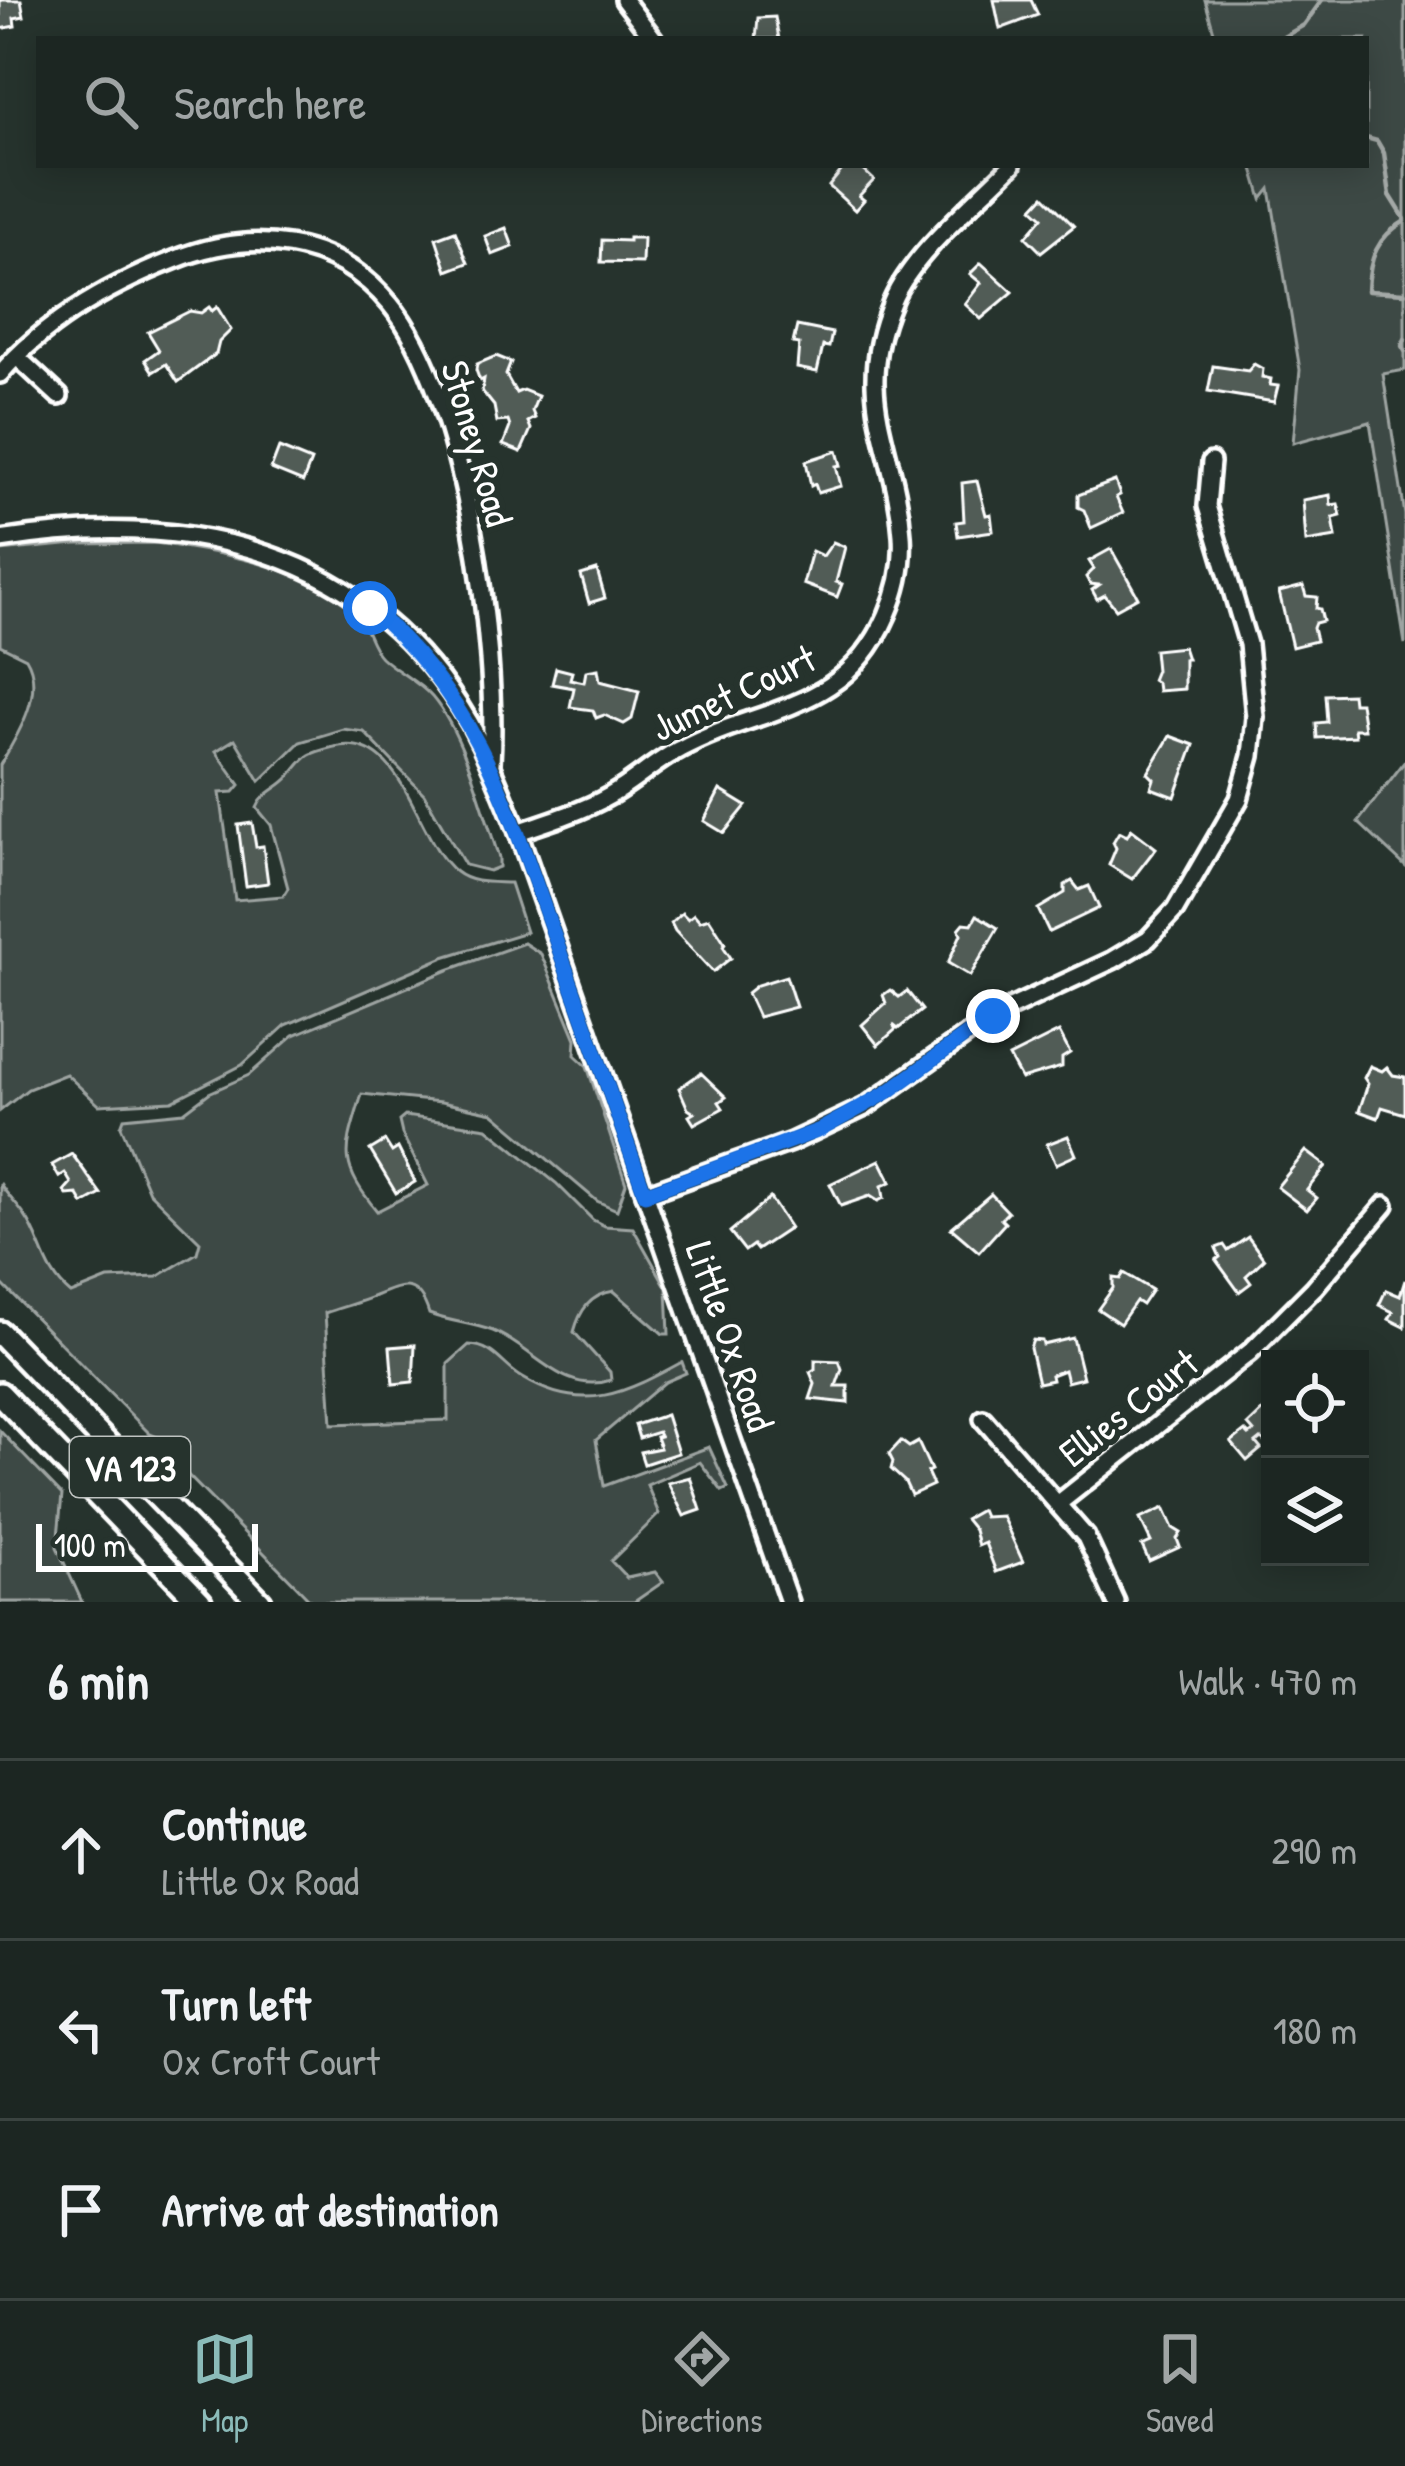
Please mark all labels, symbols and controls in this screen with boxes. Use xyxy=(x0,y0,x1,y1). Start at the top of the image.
search box xyxy=(36,36,1369,168)
icon: search xyxy=(78,69,144,135)
text: Search here xyxy=(174,72,366,133)
street label: Stoney Road xyxy=(429,354,527,532)
route start xyxy=(343,581,397,635)
street label: Jumet Court xyxy=(642,631,824,753)
route end xyxy=(966,989,1020,1043)
street label: Little Ox Road xyxy=(674,1234,788,1438)
street label: Ellies Court xyxy=(1047,1335,1209,1478)
map controls xyxy=(1261,1350,1369,1566)
button: locate xyxy=(1261,1350,1369,1458)
road number: VA 123 xyxy=(70,1437,190,1497)
button: layers xyxy=(1261,1458,1369,1566)
scale bar xyxy=(36,1518,258,1571)
text: 100 m xyxy=(54,1523,126,1567)
text: 6 min xyxy=(48,1646,149,1715)
text: Walk · 470 m xyxy=(1178,1654,1357,1707)
text: Continue xyxy=(162,1793,307,1854)
icon: ahead xyxy=(48,1817,114,1883)
text: 290 m xyxy=(1271,1823,1357,1876)
text: Little Ox Road xyxy=(162,1854,359,1907)
text: Turn left xyxy=(162,1973,311,2034)
icon: left xyxy=(48,1997,114,2063)
text: 180 m xyxy=(1273,2003,1357,2056)
text: Ox Croft Court xyxy=(162,2034,380,2087)
icon: arrive xyxy=(48,2177,114,2243)
text: Arrive at destination xyxy=(162,2179,499,2240)
tab: Map xyxy=(192,2326,258,2442)
tab: Directions xyxy=(641,2326,763,2442)
tab: Saved xyxy=(1146,2326,1213,2442)

